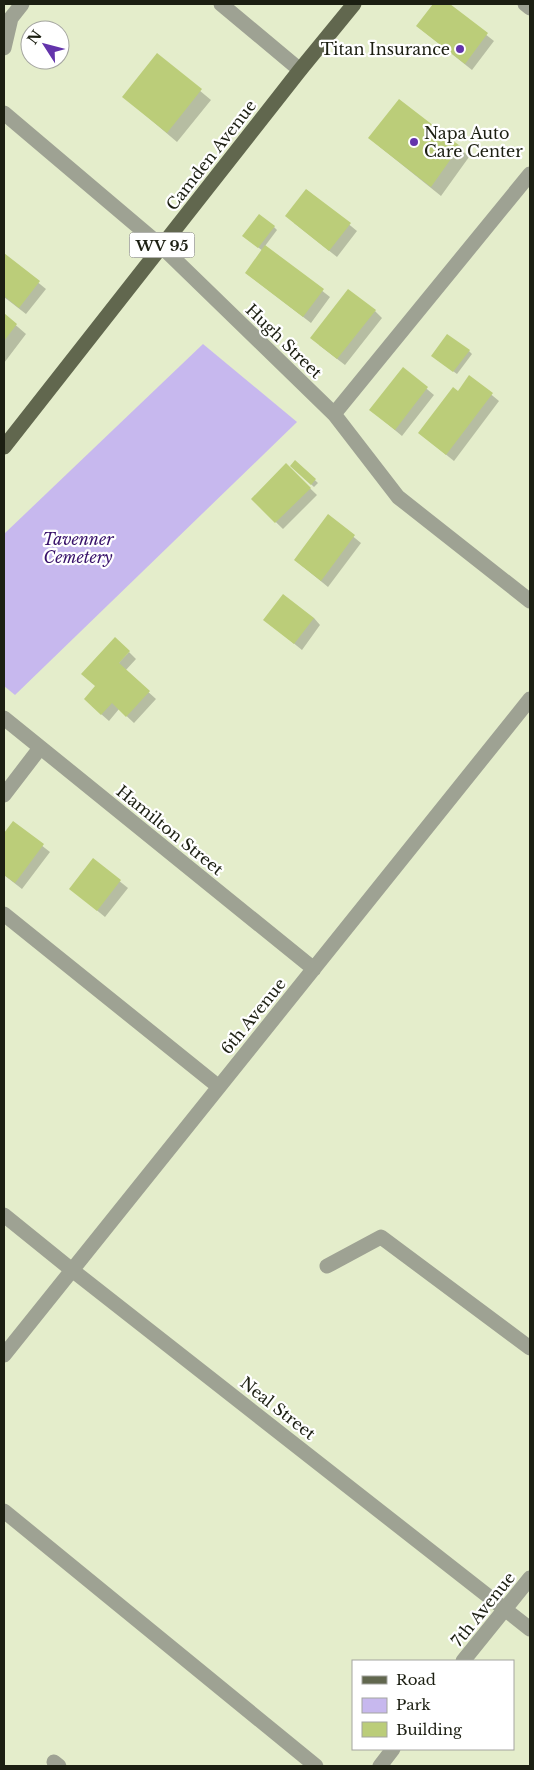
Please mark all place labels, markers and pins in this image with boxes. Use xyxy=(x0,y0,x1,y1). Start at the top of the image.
place label: Titan Insurance xyxy=(321,39,450,59)
marker: Titan Insurance xyxy=(454,43,466,55)
place label: Napa Auto Care Center xyxy=(424,123,523,161)
marker: Napa Auto Care Center xyxy=(408,136,420,148)

